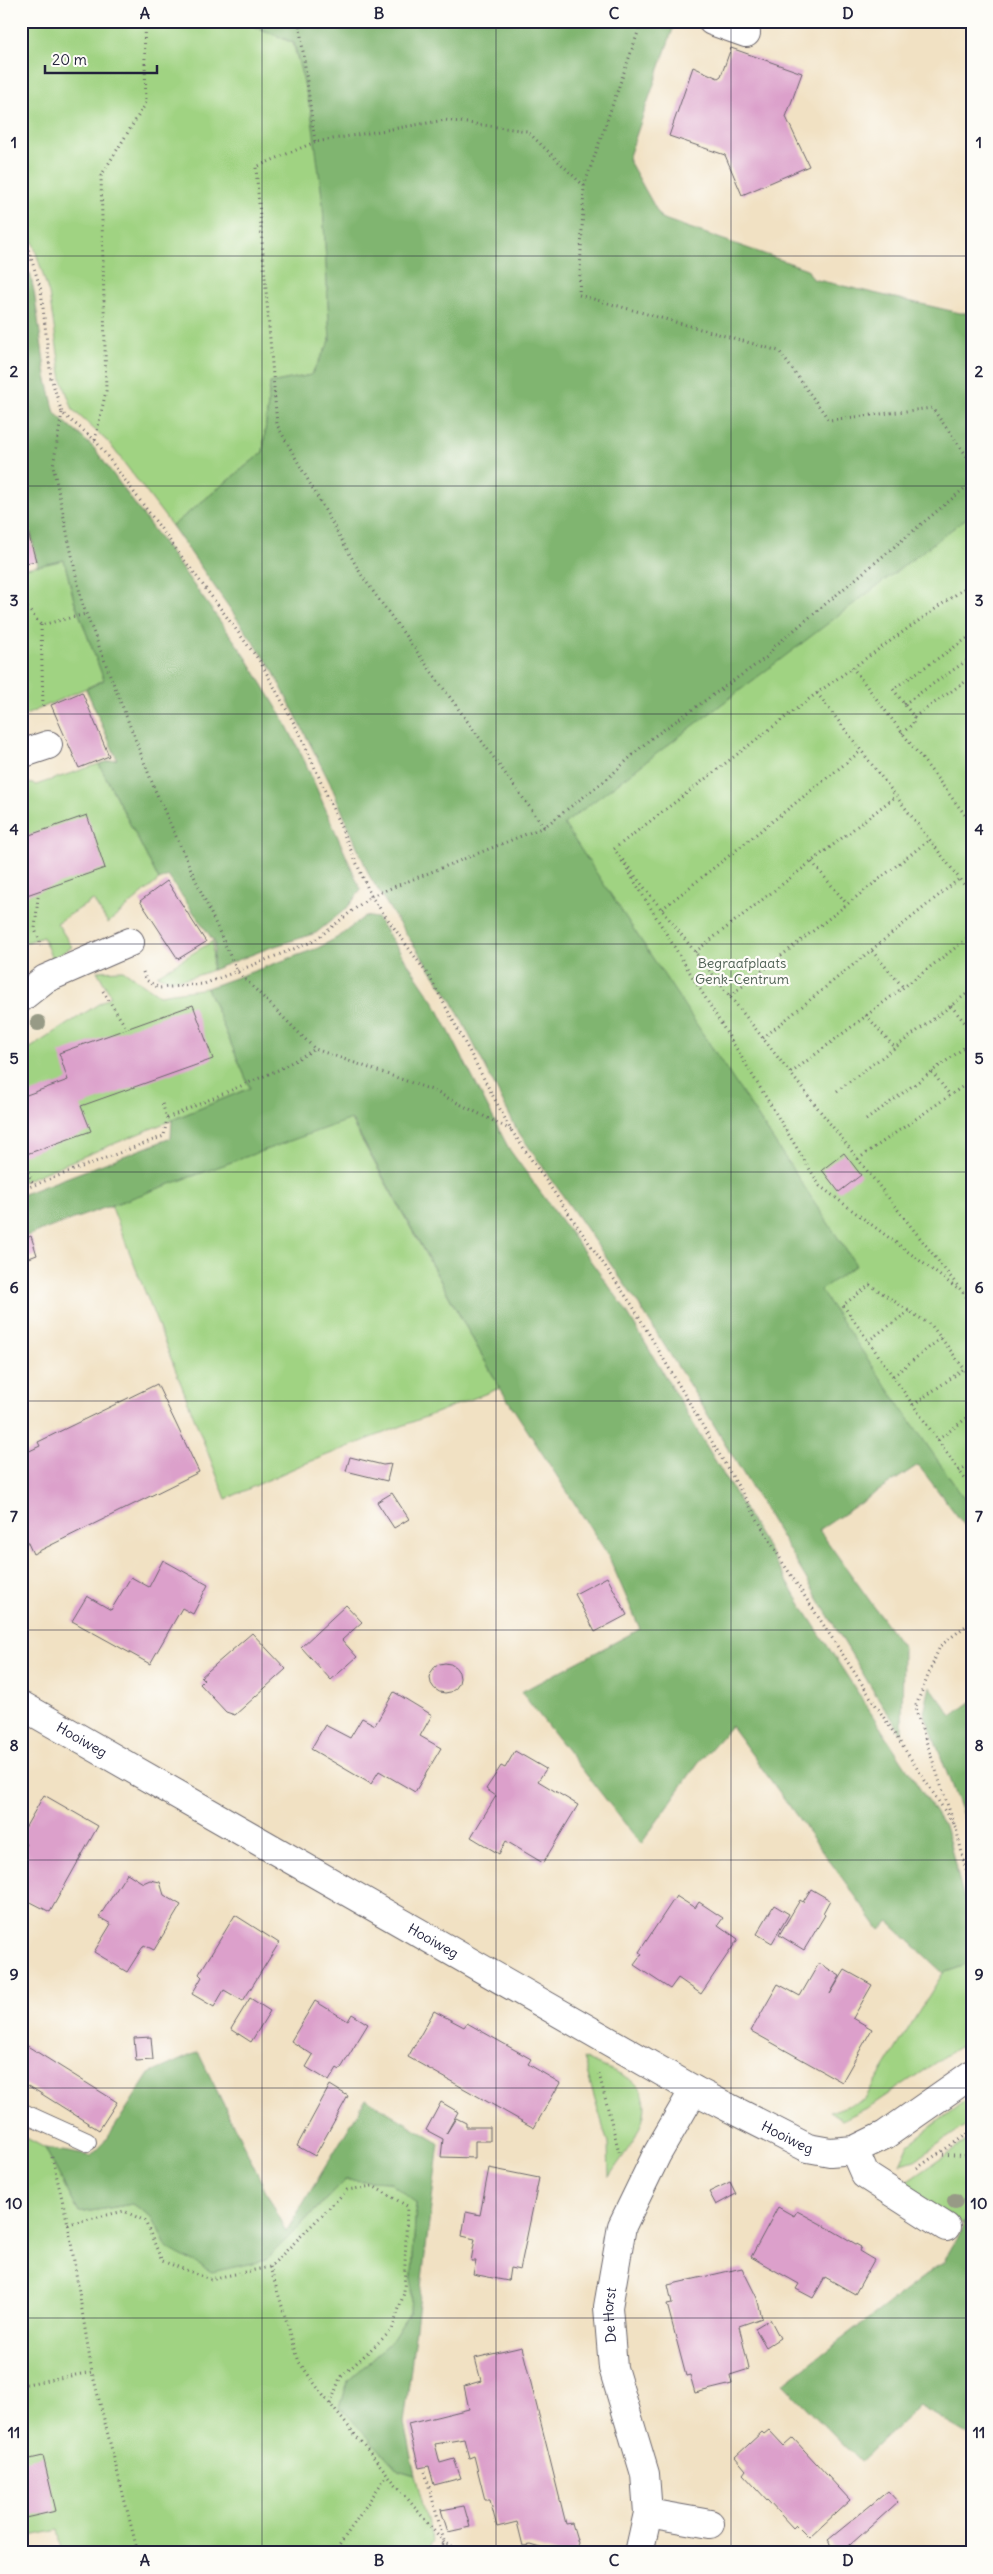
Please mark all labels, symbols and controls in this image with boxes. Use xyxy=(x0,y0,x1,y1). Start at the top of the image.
text: A xyxy=(140,3,150,23)
text: B xyxy=(374,3,385,23)
text: C xyxy=(609,3,620,23)
text: D xyxy=(842,3,854,23)
scale bar xyxy=(45,42,158,74)
text: 20 m xyxy=(52,50,87,69)
text: 1 xyxy=(11,132,17,152)
text: 1 xyxy=(976,132,982,152)
text: 2 xyxy=(10,361,19,381)
text: 2 xyxy=(975,361,984,381)
text: 3 xyxy=(9,590,19,610)
text: 3 xyxy=(974,590,984,610)
text: 4 xyxy=(9,819,19,839)
text: 4 xyxy=(974,819,984,839)
park label: Begraafplaats Genk-Centrum xyxy=(695,954,789,988)
text: 5 xyxy=(9,1048,19,1068)
text: 5 xyxy=(974,1048,984,1068)
text: 6 xyxy=(9,1277,19,1297)
text: 6 xyxy=(974,1277,984,1297)
text: 7 xyxy=(10,1506,18,1526)
text: 7 xyxy=(975,1506,983,1526)
street label: Hooiweg xyxy=(53,1718,110,1761)
text: 8 xyxy=(9,1735,19,1755)
text: 8 xyxy=(974,1735,984,1755)
street label: Hooiweg xyxy=(405,1919,462,1962)
text: 9 xyxy=(9,1964,19,1984)
text: 9 xyxy=(974,1964,984,1984)
street label: Hooiweg xyxy=(759,2117,814,2158)
text: 10 xyxy=(6,2193,22,2213)
text: 10 xyxy=(971,2193,987,2213)
street label: De Horst xyxy=(599,2286,620,2343)
text: 11 xyxy=(8,2422,20,2442)
text: 11 xyxy=(973,2422,985,2442)
text: A xyxy=(140,2550,150,2570)
text: B xyxy=(374,2550,385,2570)
text: C xyxy=(609,2550,620,2570)
text: D xyxy=(842,2550,854,2570)

